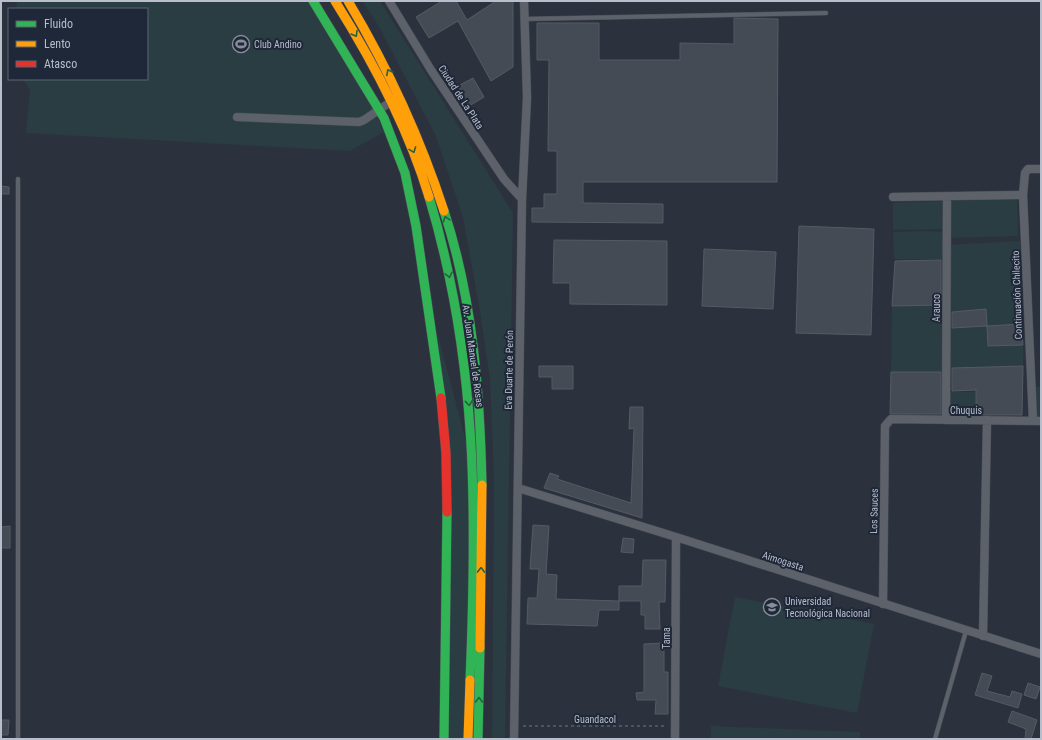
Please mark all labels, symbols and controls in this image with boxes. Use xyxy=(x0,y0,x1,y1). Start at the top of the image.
legend xyxy=(8,8,148,80)
text: Fluido xyxy=(44,17,73,31)
one-way arrow xyxy=(350,30,357,37)
sports icon: Club Andino xyxy=(231,34,251,54)
text: Lento xyxy=(44,37,71,51)
place label: Club Andino xyxy=(254,39,302,50)
text: Atasco xyxy=(44,57,77,71)
street label: Ciudad de La Plata xyxy=(436,63,486,131)
one-way arrow xyxy=(386,69,394,76)
one-way arrow xyxy=(408,147,416,154)
one-way arrow xyxy=(442,216,451,223)
street label: Continuación Chilecito xyxy=(1010,250,1024,340)
one-way arrow xyxy=(444,271,453,278)
street label: Arauco xyxy=(931,294,942,322)
street label: Av. Juan Manuel de Rosas xyxy=(460,304,486,408)
street label: Eva Duarte de Perón xyxy=(503,330,515,410)
one-way arrow xyxy=(465,400,474,406)
street label: Chuquis xyxy=(950,405,982,416)
street label: Los Sauces xyxy=(868,488,880,534)
street label: Aimogasta xyxy=(761,549,805,573)
one-way arrow xyxy=(477,567,485,573)
place label: Universidad Tecnológica Nacional xyxy=(785,596,870,619)
school or university icon: Universidad Tecnológica Nacional xyxy=(762,597,782,617)
street label: Tama xyxy=(661,627,672,649)
one-way arrow xyxy=(475,697,483,703)
street label: Guandacol xyxy=(574,714,616,725)

